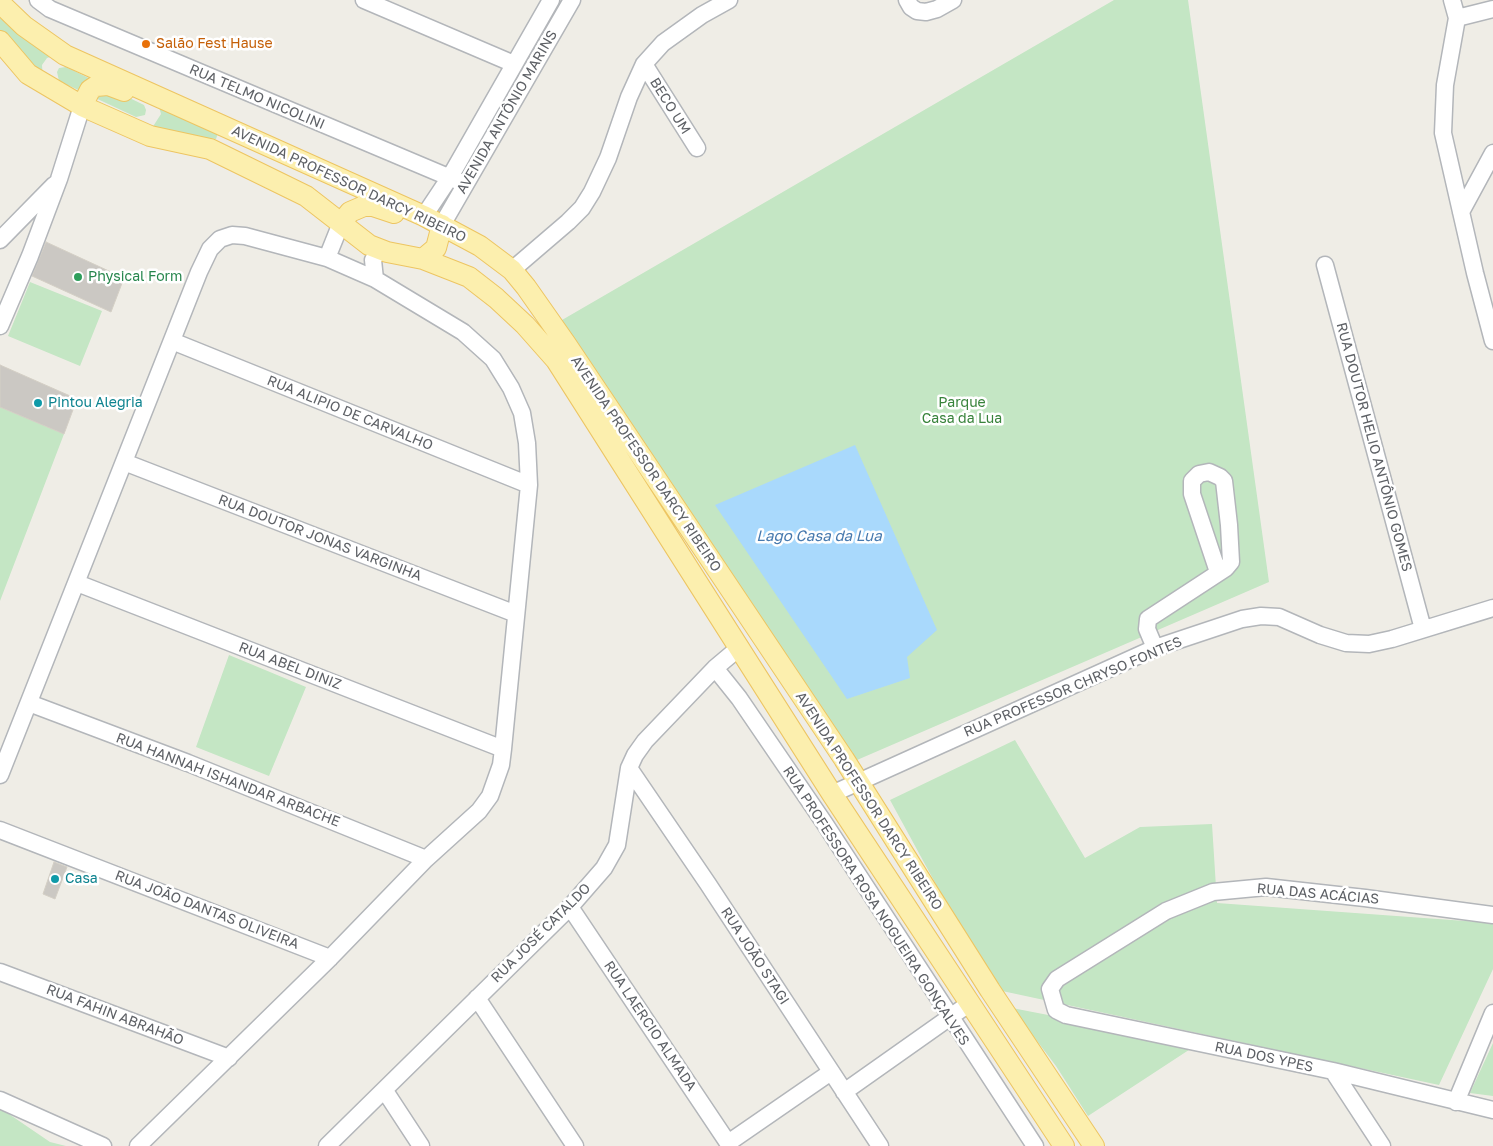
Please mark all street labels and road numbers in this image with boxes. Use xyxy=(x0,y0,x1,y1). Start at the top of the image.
street label: AVENIDA ANTÔNIO MARINS xyxy=(453,27,561,197)
street label: RUA TELMO NICOLINI xyxy=(187,61,327,133)
street label: BECO UM xyxy=(646,75,694,137)
street label: AVENIDA PROFESSOR DARCY RIBEIRO xyxy=(229,122,469,246)
street label: RUA DOUTOR HELIO ANTÔNIO GOMES xyxy=(1333,321,1415,573)
street label: AVENIDA PROFESSOR DARCY RIBEIRO xyxy=(567,353,725,575)
street label: RUA ALIPIO DE CARVALHO xyxy=(265,372,435,454)
street label: RUA DOUTOR JONAS VARGINHA xyxy=(216,491,424,585)
street label: RUA PROFESSOR CHRYSO FONTES xyxy=(961,633,1185,741)
street label: RUA ABEL DINIZ xyxy=(236,639,344,693)
street label: AVENIDA PROFESSOR DARCY RIBEIRO xyxy=(792,689,946,913)
street label: RUA HANNAH ISHANDAR ARBACHE xyxy=(114,729,342,831)
street label: RUA PROFESSORA ROSA NOGUEIRA GONÇALVES xyxy=(779,763,973,1049)
street label: RUA JOÃO DANTAS OLIVEIRA xyxy=(113,867,301,953)
street label: RUA JOSÉ CATALDO xyxy=(488,880,594,986)
street label: RUA DAS ACÁCIAS xyxy=(1256,880,1380,908)
street label: RUA JOÃO STAGI xyxy=(717,904,793,1008)
street label: RUA LAERCIO ALMADA xyxy=(600,958,700,1094)
street label: RUA FAHIN ABRAHÃO xyxy=(44,981,186,1049)
street label: RUA DOS YPES xyxy=(1213,1038,1315,1076)

